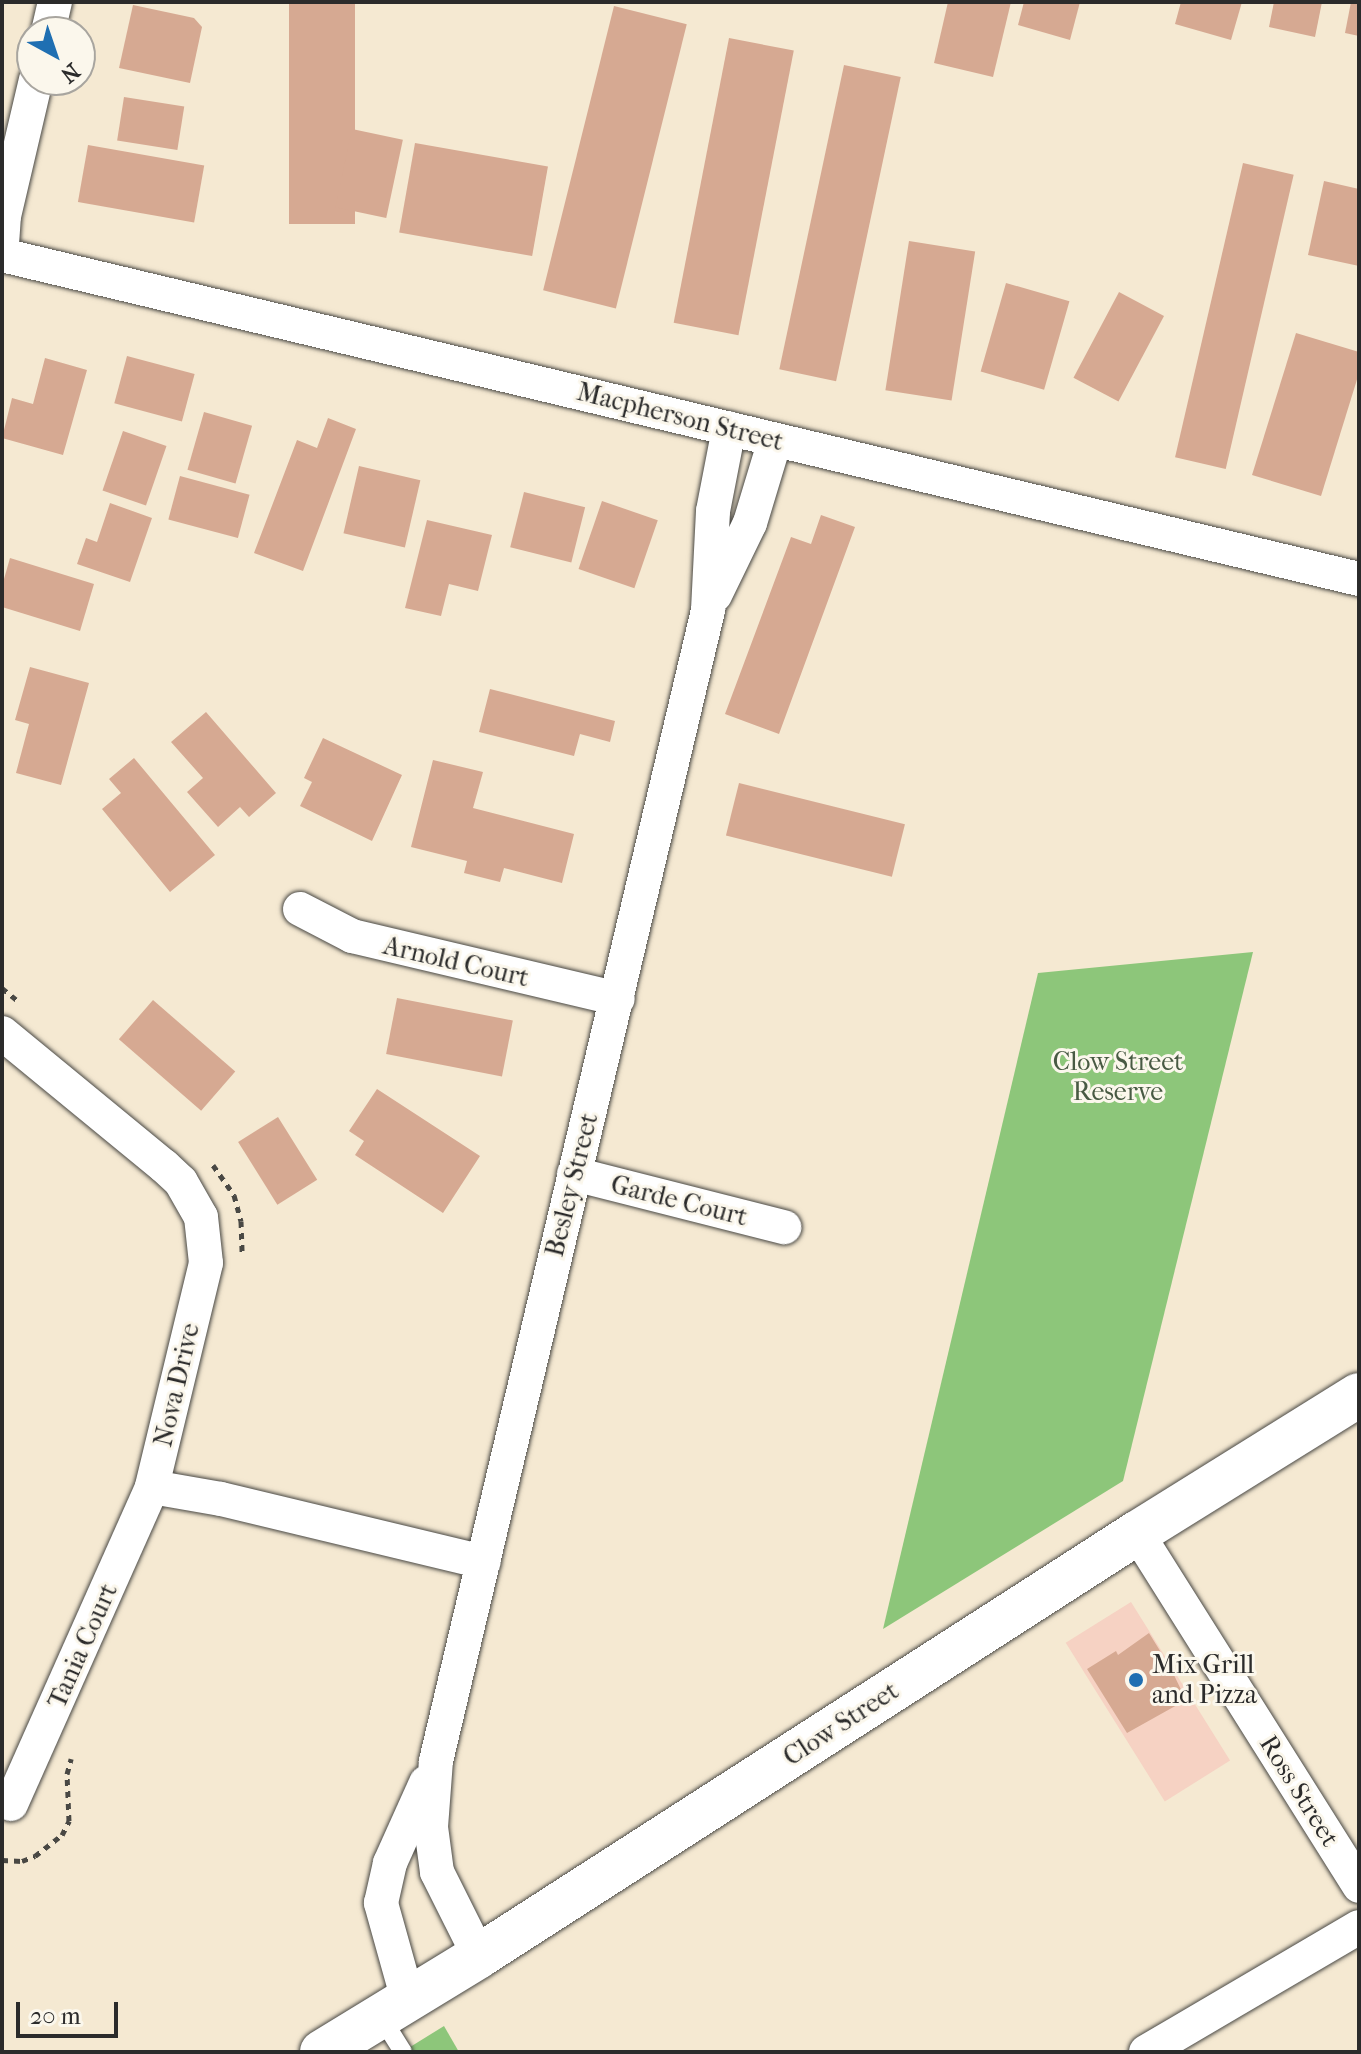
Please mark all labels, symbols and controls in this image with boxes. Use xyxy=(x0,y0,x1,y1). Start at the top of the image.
north arrow xyxy=(16,16,96,96)
text: N xyxy=(55,58,85,88)
street label: Macpherson Street xyxy=(574,376,786,458)
street label: Arnold Court xyxy=(380,930,532,994)
park label: Clow Street Reserve xyxy=(1053,1046,1183,1108)
street label: Besley Street xyxy=(539,1110,605,1260)
street label: Garde Court xyxy=(608,1169,750,1233)
street label: Nova Drive xyxy=(148,1320,206,1450)
street label: Tania Court xyxy=(42,1579,124,1713)
place label: Mix Grill and Pizza xyxy=(1152,1649,1257,1710)
marker: Mix Grill and Pizza xyxy=(1127,1671,1145,1689)
street label: Clow Street xyxy=(778,1675,904,1773)
street label: Ross Street xyxy=(1253,1730,1345,1852)
scale bar xyxy=(20,1986,122,2036)
text: 20 m xyxy=(30,2002,81,2030)

